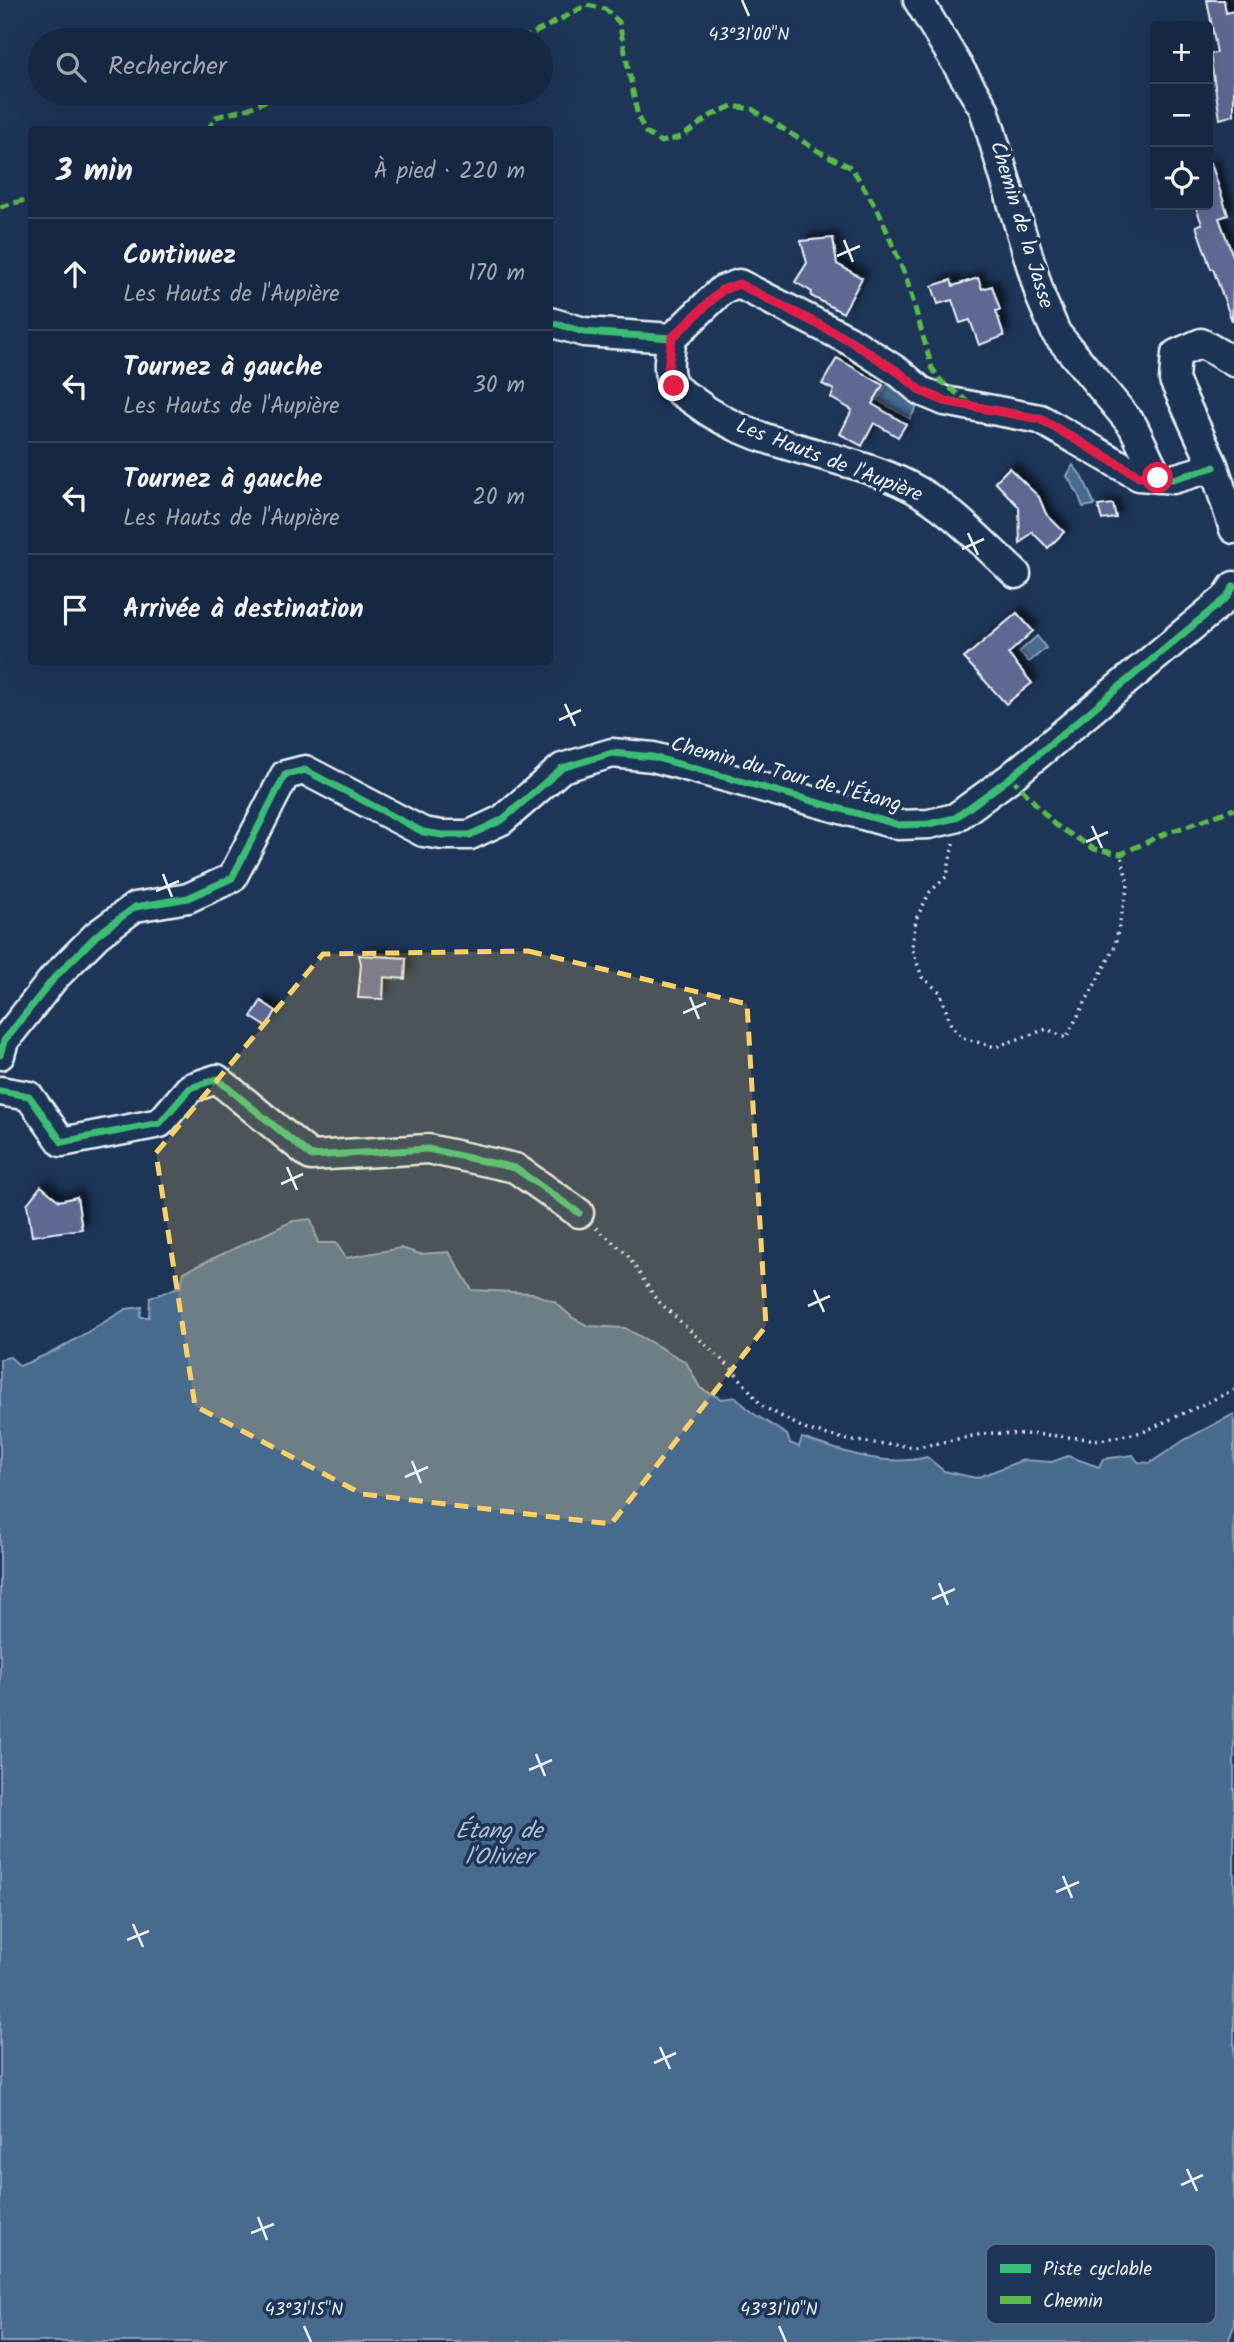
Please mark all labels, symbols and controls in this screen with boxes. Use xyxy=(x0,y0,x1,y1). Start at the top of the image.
text: 43°31'00"N xyxy=(709,21,789,50)
map controls xyxy=(1150,21,1213,210)
button: + xyxy=(1150,21,1213,84)
search box xyxy=(28,28,553,105)
text: Rechercher xyxy=(108,46,227,88)
icon: search xyxy=(52,48,90,86)
button: − xyxy=(1150,84,1213,147)
street label: Chemin de la Jasse xyxy=(980,137,1062,313)
button: locate xyxy=(1150,147,1213,210)
text: 3 min xyxy=(56,148,133,196)
text: À pied · 220 m xyxy=(374,154,525,190)
text: Continuez xyxy=(123,235,236,277)
icon: ahead xyxy=(56,255,94,293)
text: 170 m xyxy=(468,256,525,292)
text: Les Hauts de l'Aupière xyxy=(123,277,340,313)
text: Tournez à gauche xyxy=(123,347,323,389)
icon: left xyxy=(56,367,94,405)
text: 30 m xyxy=(473,368,525,404)
route end xyxy=(658,370,689,401)
text: Les Hauts de l'Aupière xyxy=(123,389,340,425)
street label: Les Hauts de l'Aupière xyxy=(731,410,928,512)
text: Tournez à gauche xyxy=(123,459,323,501)
route start xyxy=(1142,462,1173,493)
icon: left xyxy=(56,479,94,517)
text: 20 m xyxy=(473,480,525,516)
text: Les Hauts de l'Aupière xyxy=(123,501,340,537)
text: Arrivée à destination xyxy=(123,589,364,631)
icon: arrive xyxy=(56,591,94,629)
street label: Chemin du Tour de l'Étang xyxy=(667,728,905,822)
water label: Étang de l'Olivier xyxy=(455,1814,545,1876)
legend xyxy=(986,2244,1216,2324)
text: Piste cyclable xyxy=(1043,2255,1152,2285)
text: Chemin xyxy=(1043,2287,1103,2317)
text: 43°31'15"N xyxy=(265,2296,343,2325)
text: 43°31'10"N xyxy=(740,2296,818,2325)

